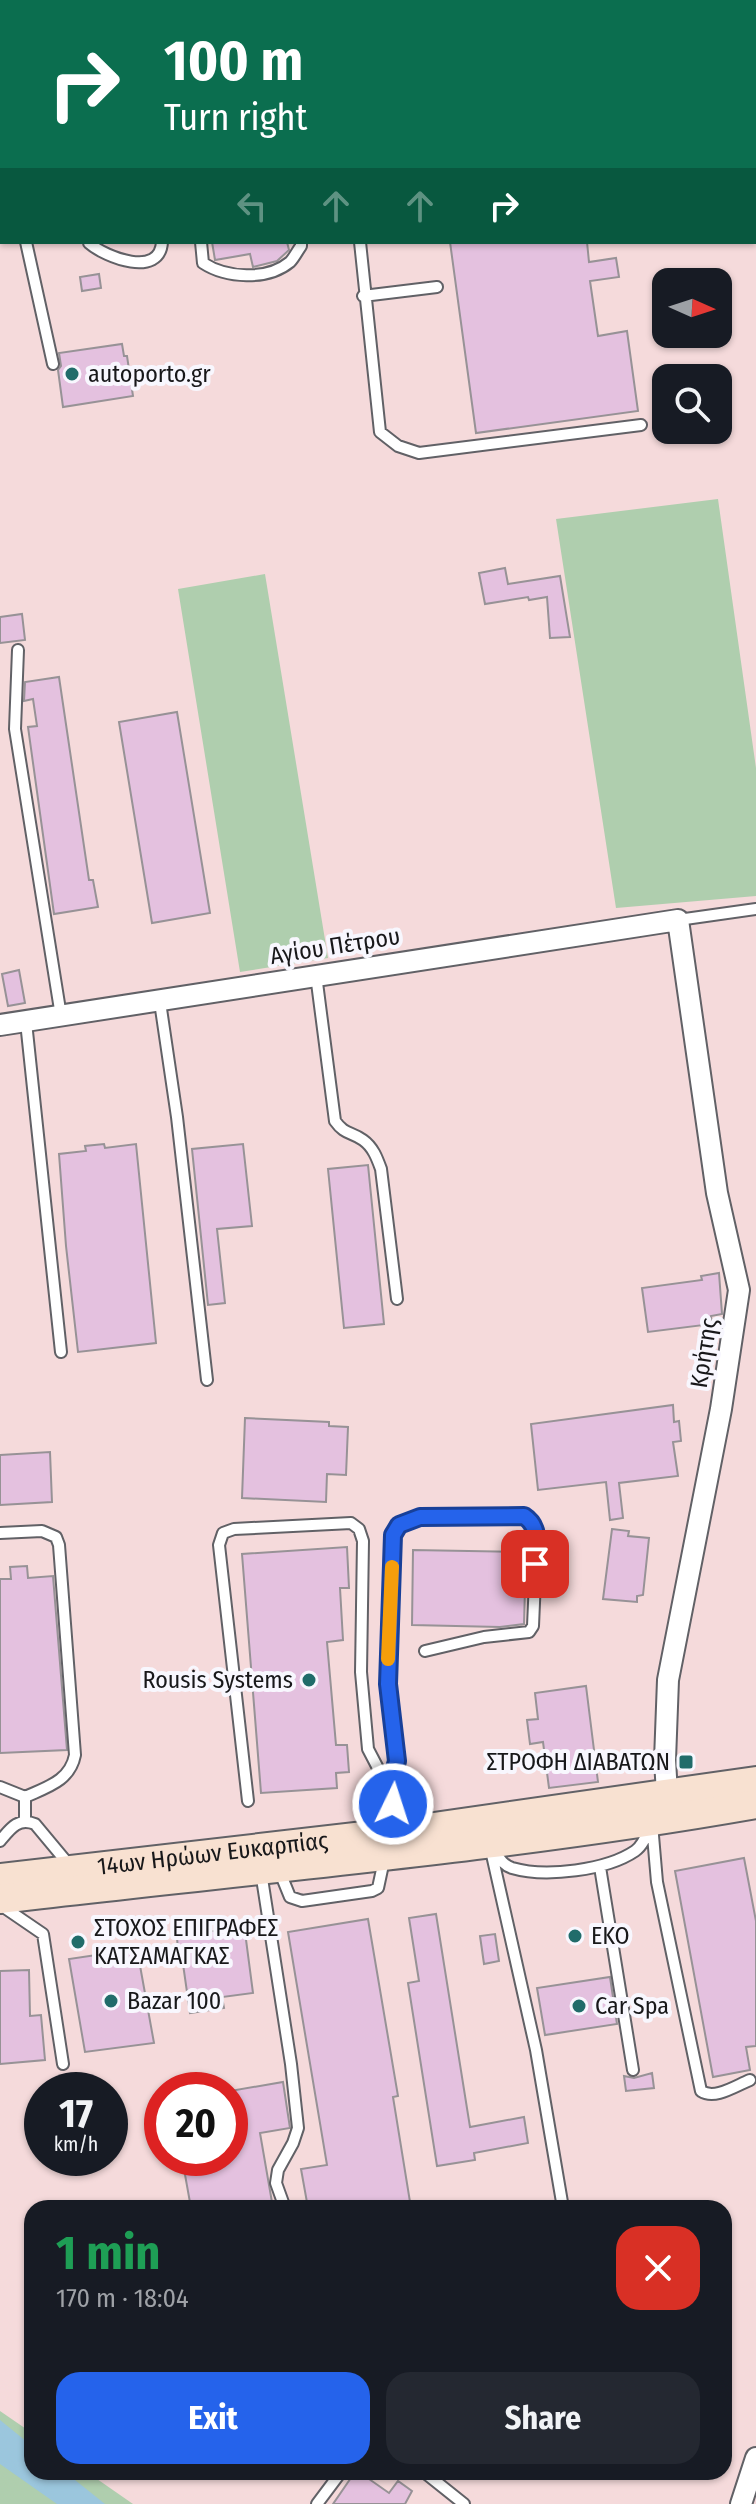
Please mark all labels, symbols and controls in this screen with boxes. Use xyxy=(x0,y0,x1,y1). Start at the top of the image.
text: 100 m xyxy=(164,28,303,95)
icon: right xyxy=(32,32,136,136)
text: Turn right xyxy=(164,96,307,140)
icon: left xyxy=(230,184,274,228)
icon: ahead xyxy=(314,184,358,228)
icon: ahead xyxy=(398,184,442,228)
icon: right xyxy=(482,184,526,228)
north arrow xyxy=(652,268,732,348)
map controls xyxy=(652,268,732,444)
place label: autoporto.gr xyxy=(88,360,211,388)
button: search xyxy=(652,364,732,444)
marker: autoporto.gr xyxy=(63,365,81,383)
street label: Αγίου Πέτρου xyxy=(268,922,402,970)
street label: Κρήτης xyxy=(685,1316,723,1390)
pin xyxy=(501,1530,569,1598)
icon: arrive xyxy=(513,1542,557,1586)
place label: Rousis Systems xyxy=(142,1666,293,1694)
marker: Rousis Systems xyxy=(300,1671,318,1689)
place label: ΣΤΡΟΦΗ ΔΙΑΒΑΤΩΝ xyxy=(486,1748,670,1776)
marker: ΣΤΡΟΦΗ ΔΙΑΒΑΤΩΝ xyxy=(677,1753,695,1771)
position arrow xyxy=(351,1762,435,1846)
street label: 14ων Ηρώων Ευκαρπίας xyxy=(96,1826,329,1881)
place label: ΣΤΟΧΟΣ ΕΠΙΓΡΑΦΕΣ ΚΑΤΣΑΜΑΓΚΑΣ xyxy=(94,1914,279,1970)
place label: ΕΚΟ xyxy=(591,1922,630,1950)
marker: ΕΚΟ xyxy=(566,1927,584,1945)
marker: ΣΤΟΧΟΣ ΕΠΙΓΡΑΦΕΣ ΚΑΤΣΑΜΑΓΚΑΣ xyxy=(69,1933,87,1951)
place label: Bazar 100 xyxy=(127,1987,221,2015)
marker: Bazar 100 xyxy=(102,1992,120,2010)
place label: Car Spa xyxy=(595,1992,669,2020)
marker: Car Spa xyxy=(570,1997,588,2015)
speed limit sign: 20 xyxy=(144,2072,248,2176)
text: 17 xyxy=(59,2090,93,2138)
text: km/h xyxy=(54,2132,98,2156)
text: 1 min xyxy=(56,2224,161,2282)
button: close xyxy=(616,2226,700,2310)
text: 170 m · 18:04 xyxy=(56,2283,189,2314)
button: Exit xyxy=(56,2372,370,2464)
button: Share xyxy=(386,2372,700,2464)

